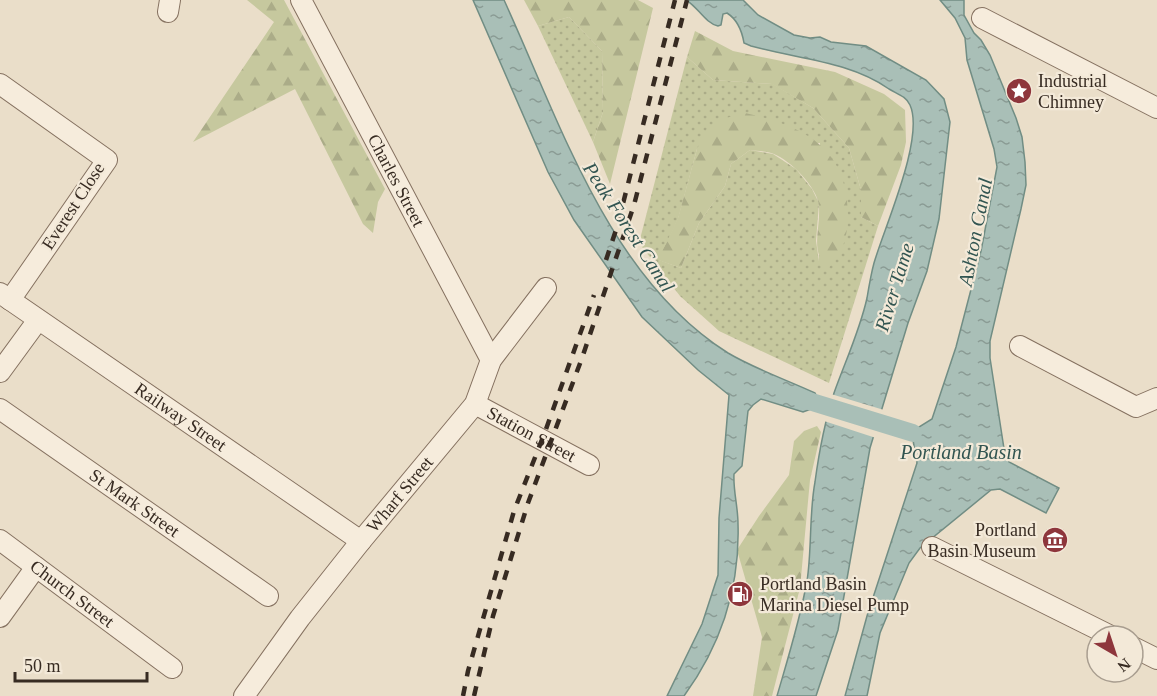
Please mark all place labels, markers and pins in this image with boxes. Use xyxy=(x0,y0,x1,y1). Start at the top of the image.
place label: Industrial Chimney xyxy=(1038,71,1107,112)
place icon: Industrial Chimney xyxy=(1004,76,1034,106)
place label: Portland Basin Museum xyxy=(927,520,1036,561)
museum icon: Portland Basin Museum xyxy=(1040,525,1070,555)
place label: Portland Basin Marina Diesel Pump xyxy=(760,574,909,615)
fuel station icon: Portland Basin Marina Diesel Pump xyxy=(725,579,755,609)

